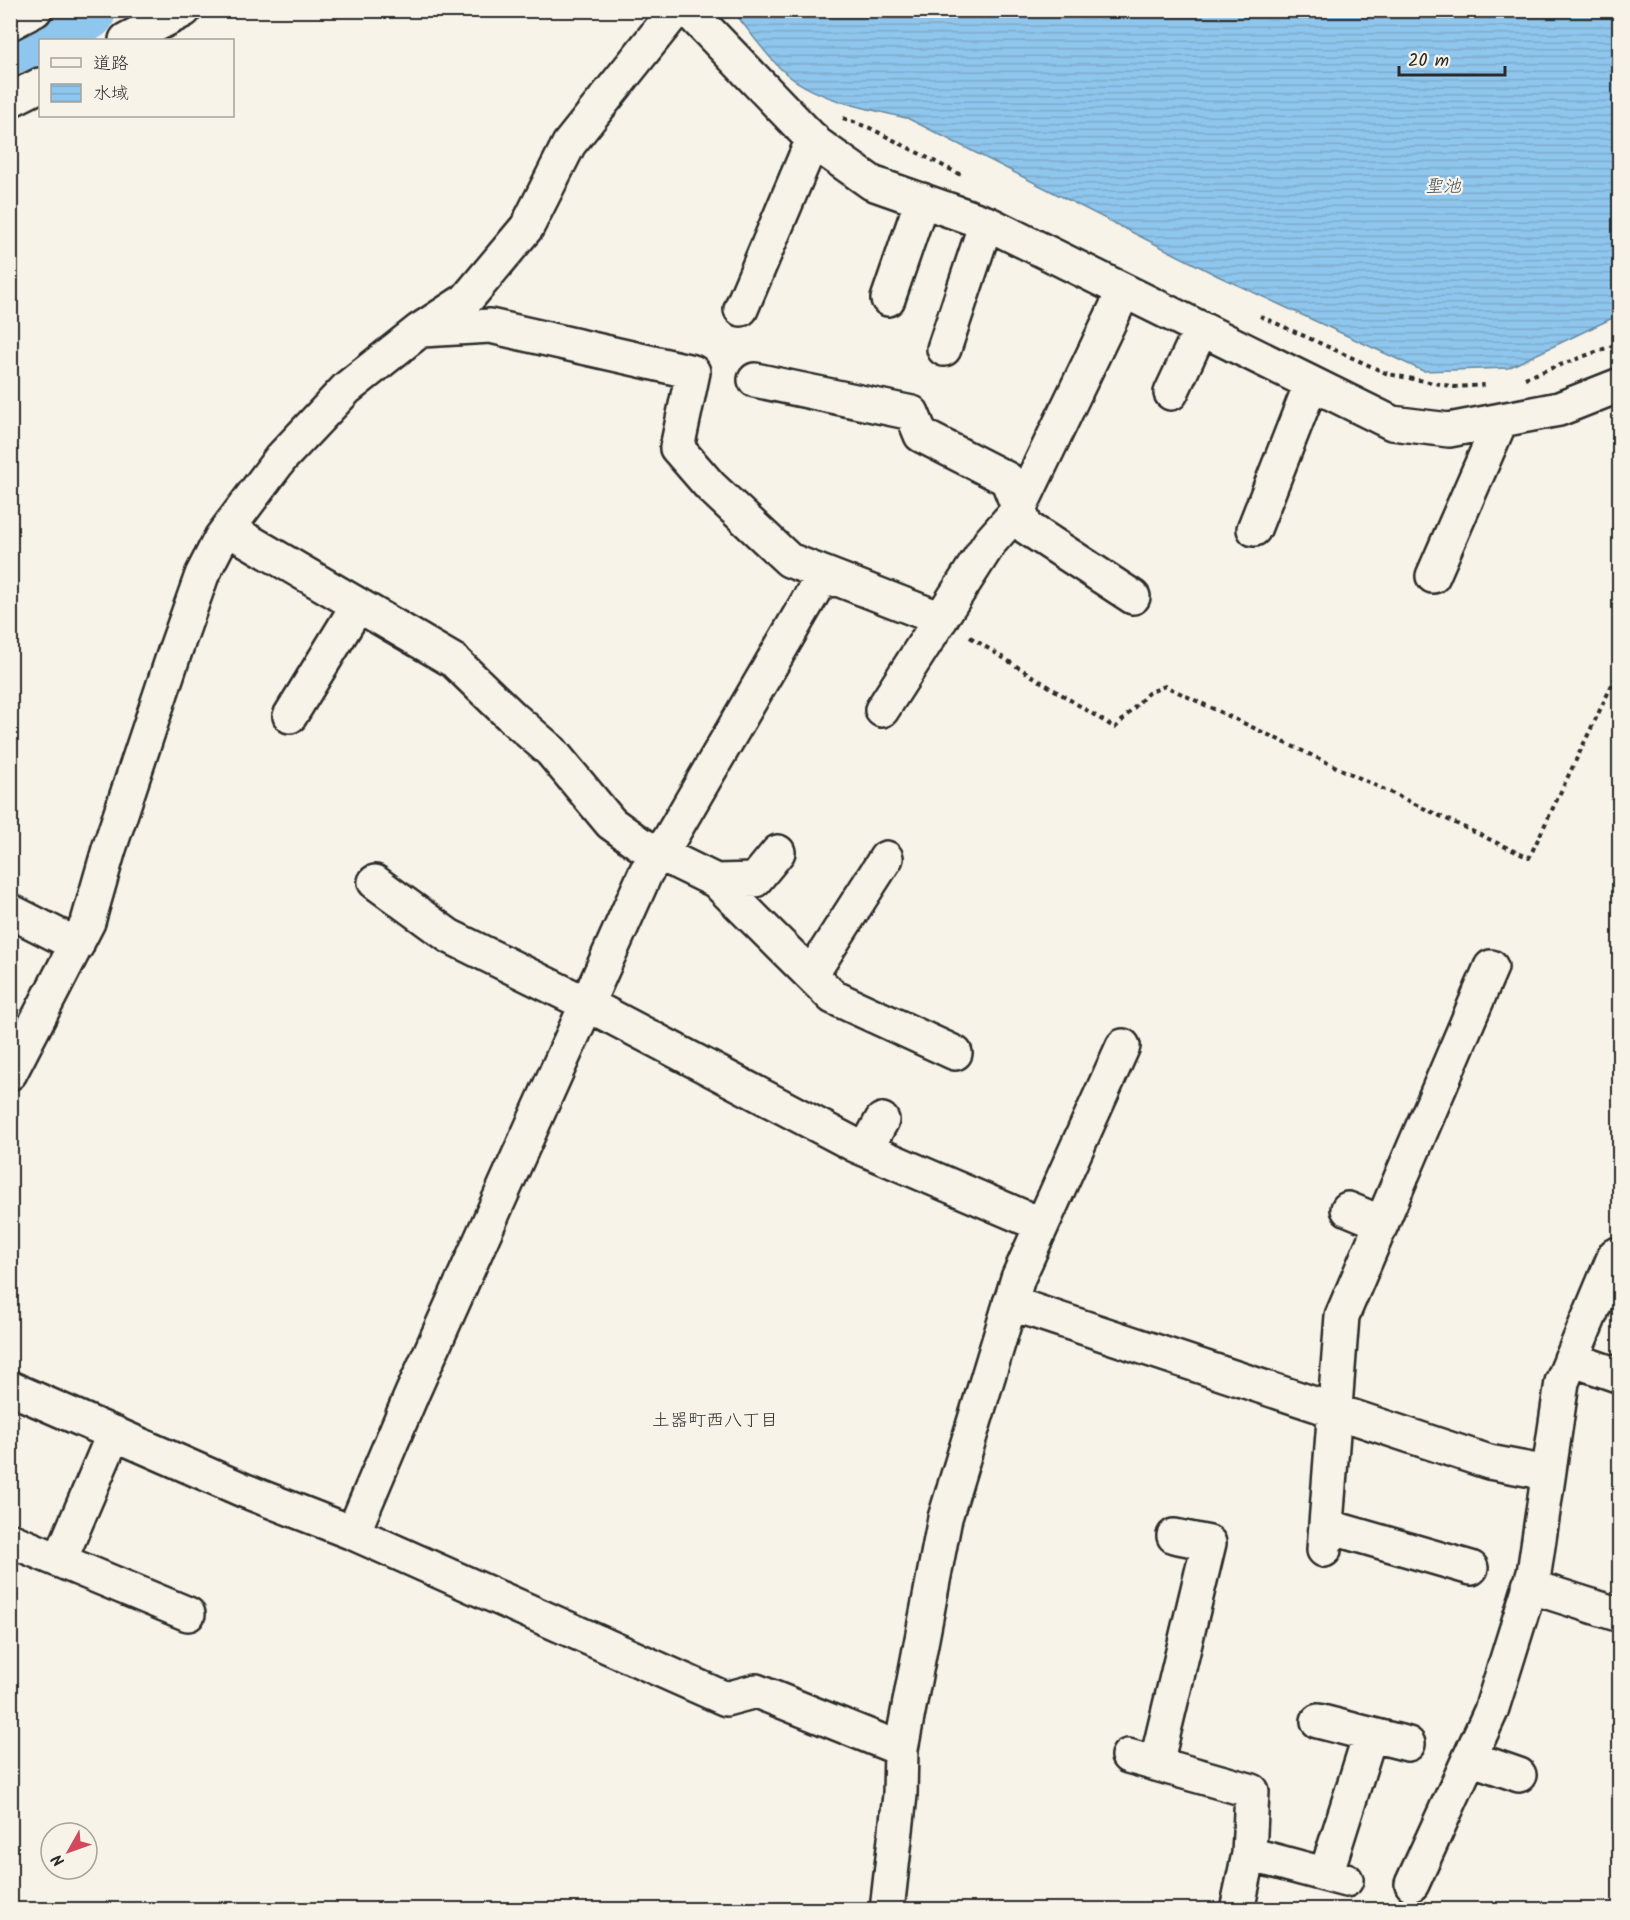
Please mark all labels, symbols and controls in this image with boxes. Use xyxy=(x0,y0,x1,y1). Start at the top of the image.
legend xyxy=(39,39,234,117)
scale bar xyxy=(1399,39,1506,77)
text: 20 m xyxy=(1408,47,1449,76)
text: 道路 xyxy=(93,50,129,79)
text: 水域 xyxy=(93,80,129,109)
water label: 聖池 xyxy=(1425,173,1462,202)
district label: 土器町西八丁目 xyxy=(652,1407,778,1436)
north arrow xyxy=(39,1821,99,1881)
text: N xyxy=(46,1848,71,1872)

